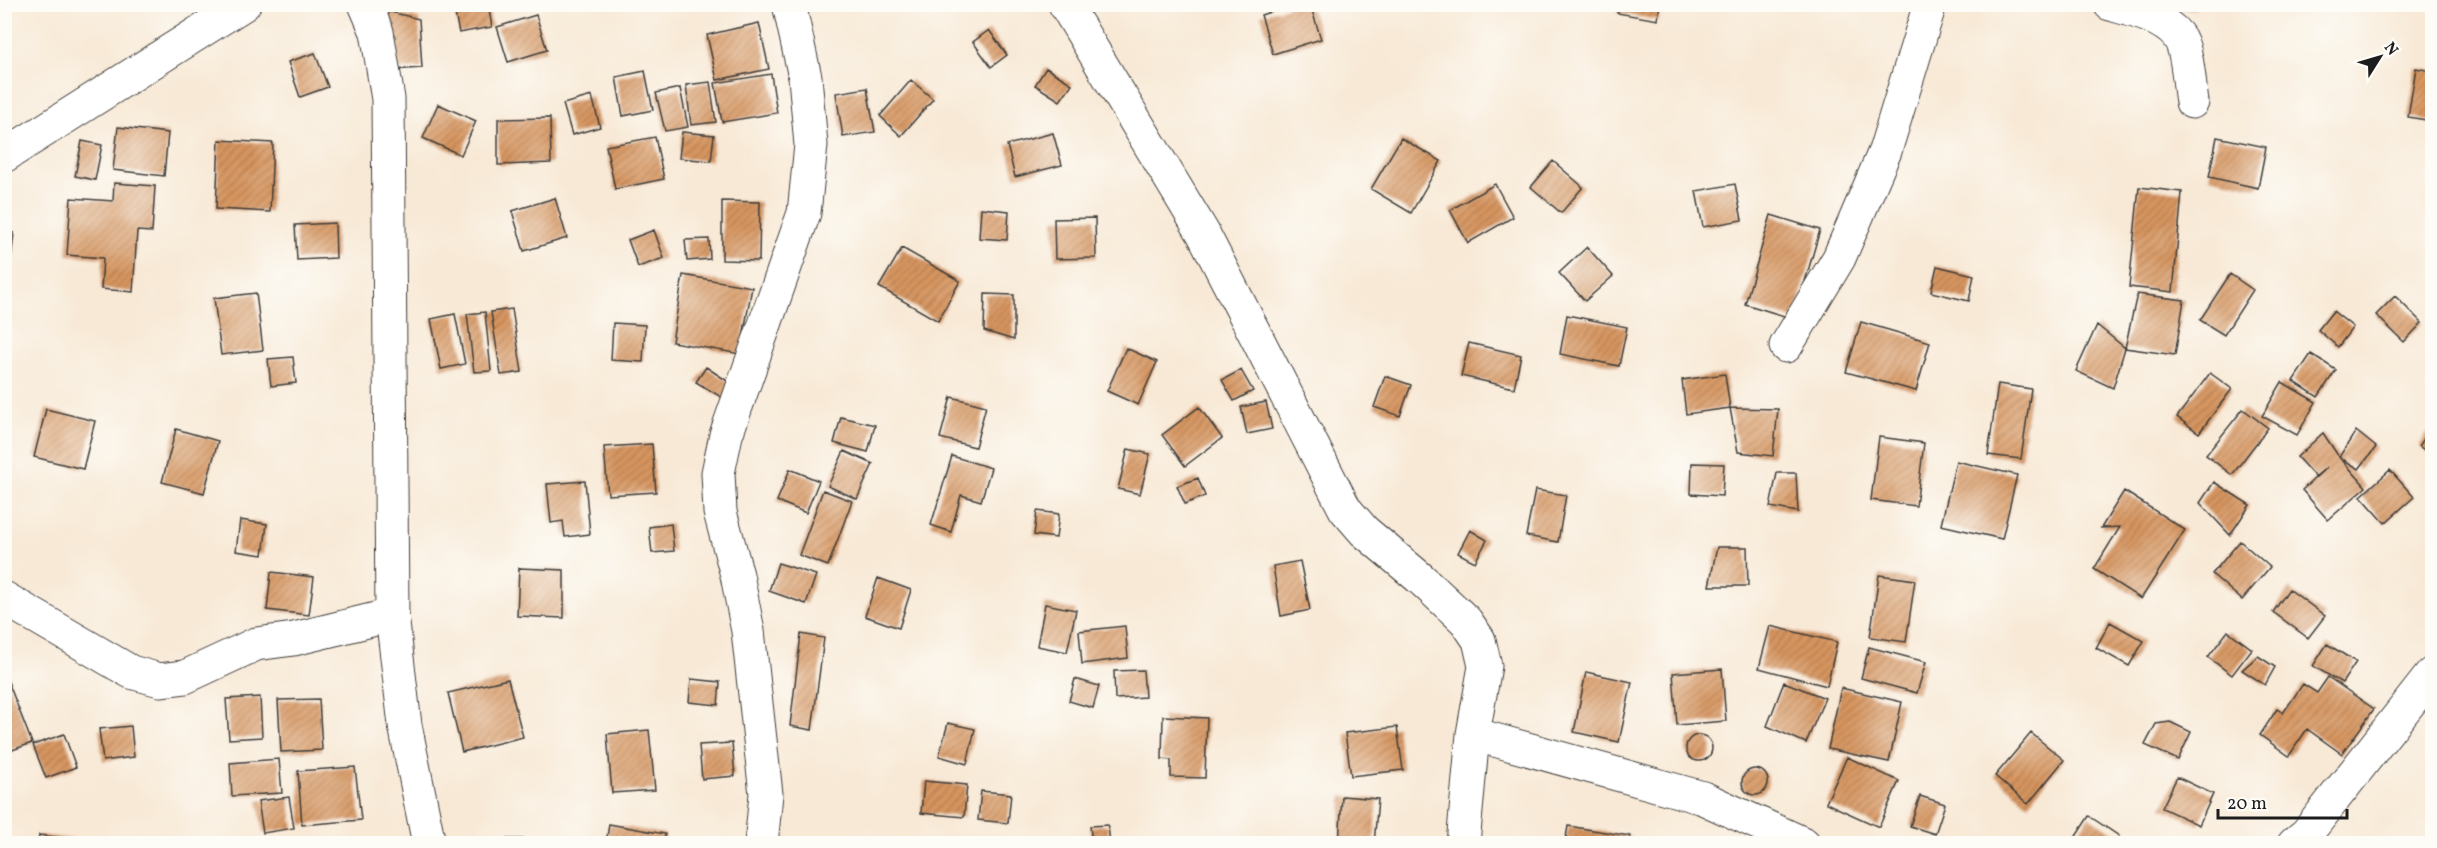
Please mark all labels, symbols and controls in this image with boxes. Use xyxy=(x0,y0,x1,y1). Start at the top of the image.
north arrow xyxy=(2350,27,2410,87)
text: N xyxy=(2378,38,2403,61)
scale bar xyxy=(2218,782,2347,820)
text: 20 m xyxy=(2227,792,2267,817)

